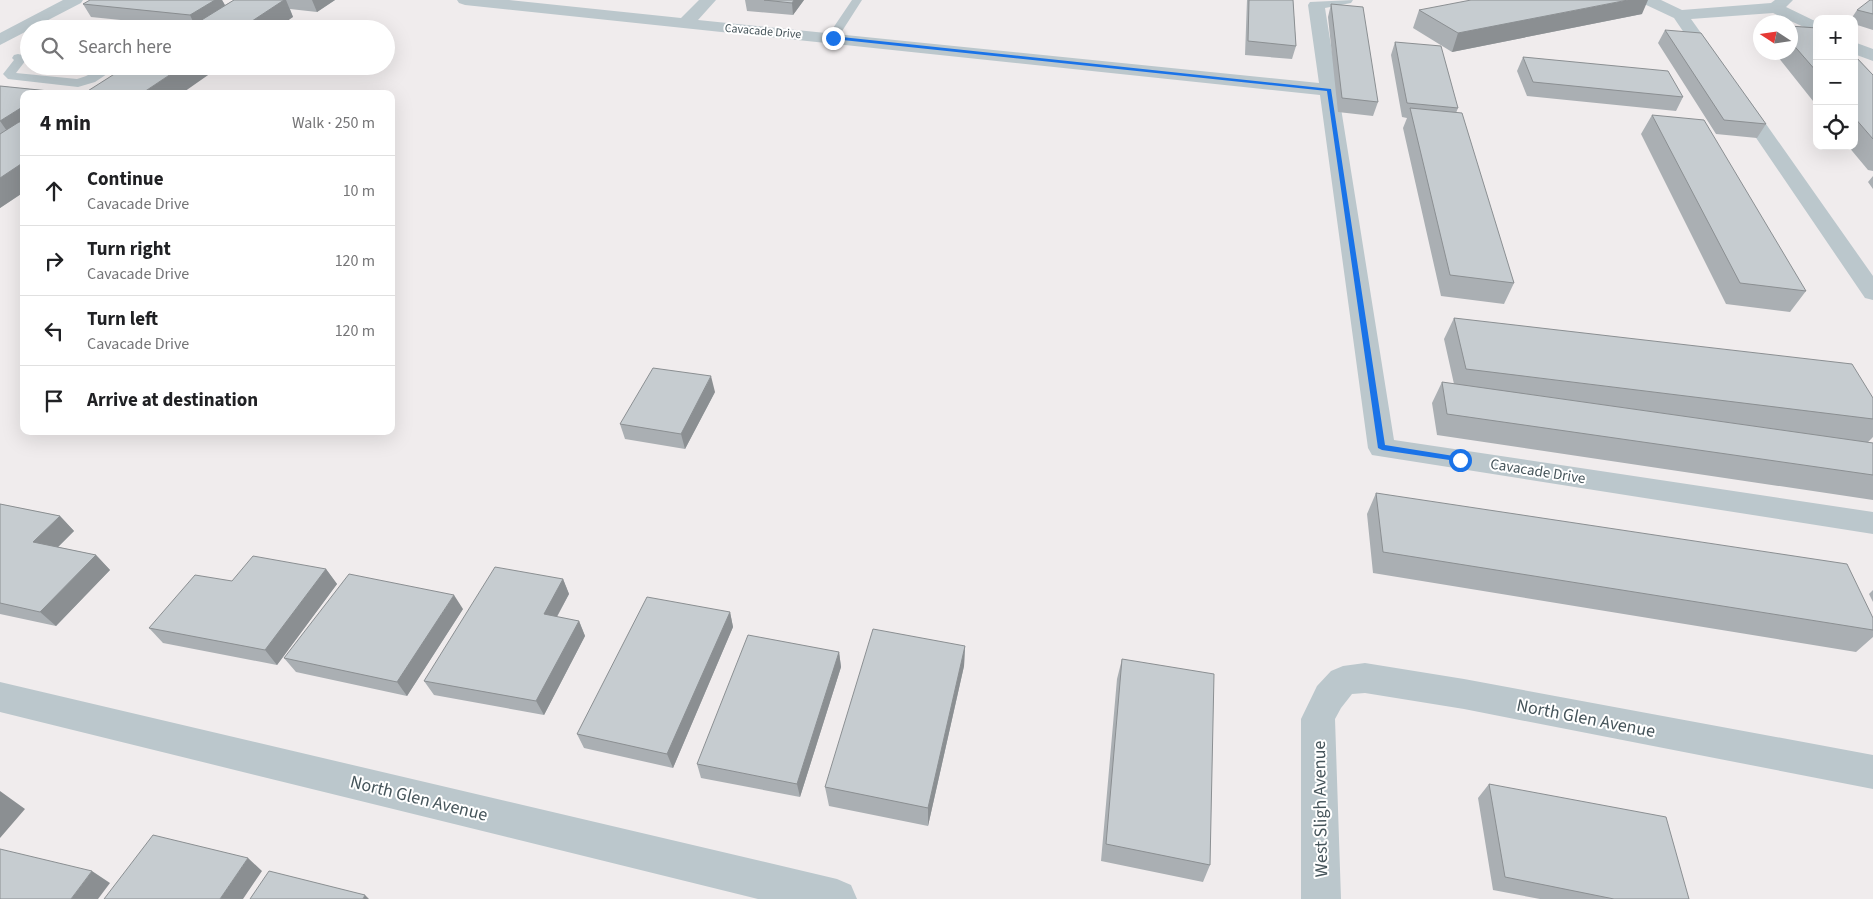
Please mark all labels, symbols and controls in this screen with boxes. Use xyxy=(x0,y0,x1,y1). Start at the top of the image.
north arrow xyxy=(1753,15,1798,60)
map controls xyxy=(1813,15,1858,150)
button: + xyxy=(1813,15,1858,60)
search box xyxy=(20,20,395,75)
street label: Cavacade Drive xyxy=(724,20,802,43)
route end xyxy=(822,27,845,50)
icon: search xyxy=(38,34,66,62)
text: Search here xyxy=(78,34,172,61)
button: − xyxy=(1813,60,1858,105)
button: locate xyxy=(1813,105,1858,150)
text: 4 min xyxy=(40,108,91,138)
text: Walk · 250 m xyxy=(292,112,375,134)
text: Continue xyxy=(87,166,164,193)
icon: ahead xyxy=(40,177,68,205)
text: 10 m xyxy=(343,180,375,202)
text: Cavacade Drive xyxy=(87,193,189,215)
text: Turn right xyxy=(87,236,171,263)
icon: right xyxy=(40,247,68,275)
text: 120 m xyxy=(335,250,375,272)
text: Cavacade Drive xyxy=(87,263,189,285)
text: Turn left xyxy=(87,306,158,333)
icon: left xyxy=(40,317,68,345)
text: 120 m xyxy=(335,320,375,342)
text: Cavacade Drive xyxy=(87,333,189,355)
icon: arrive xyxy=(40,387,68,415)
text: Arrive at destination xyxy=(87,387,258,414)
route start xyxy=(1449,449,1472,472)
street label: Cavacade Drive xyxy=(1489,454,1587,489)
street label: North Glen Avenue xyxy=(1514,693,1657,744)
street label: West Sligh Avenue xyxy=(1307,740,1334,877)
street label: North Glen Avenue xyxy=(348,769,490,828)

